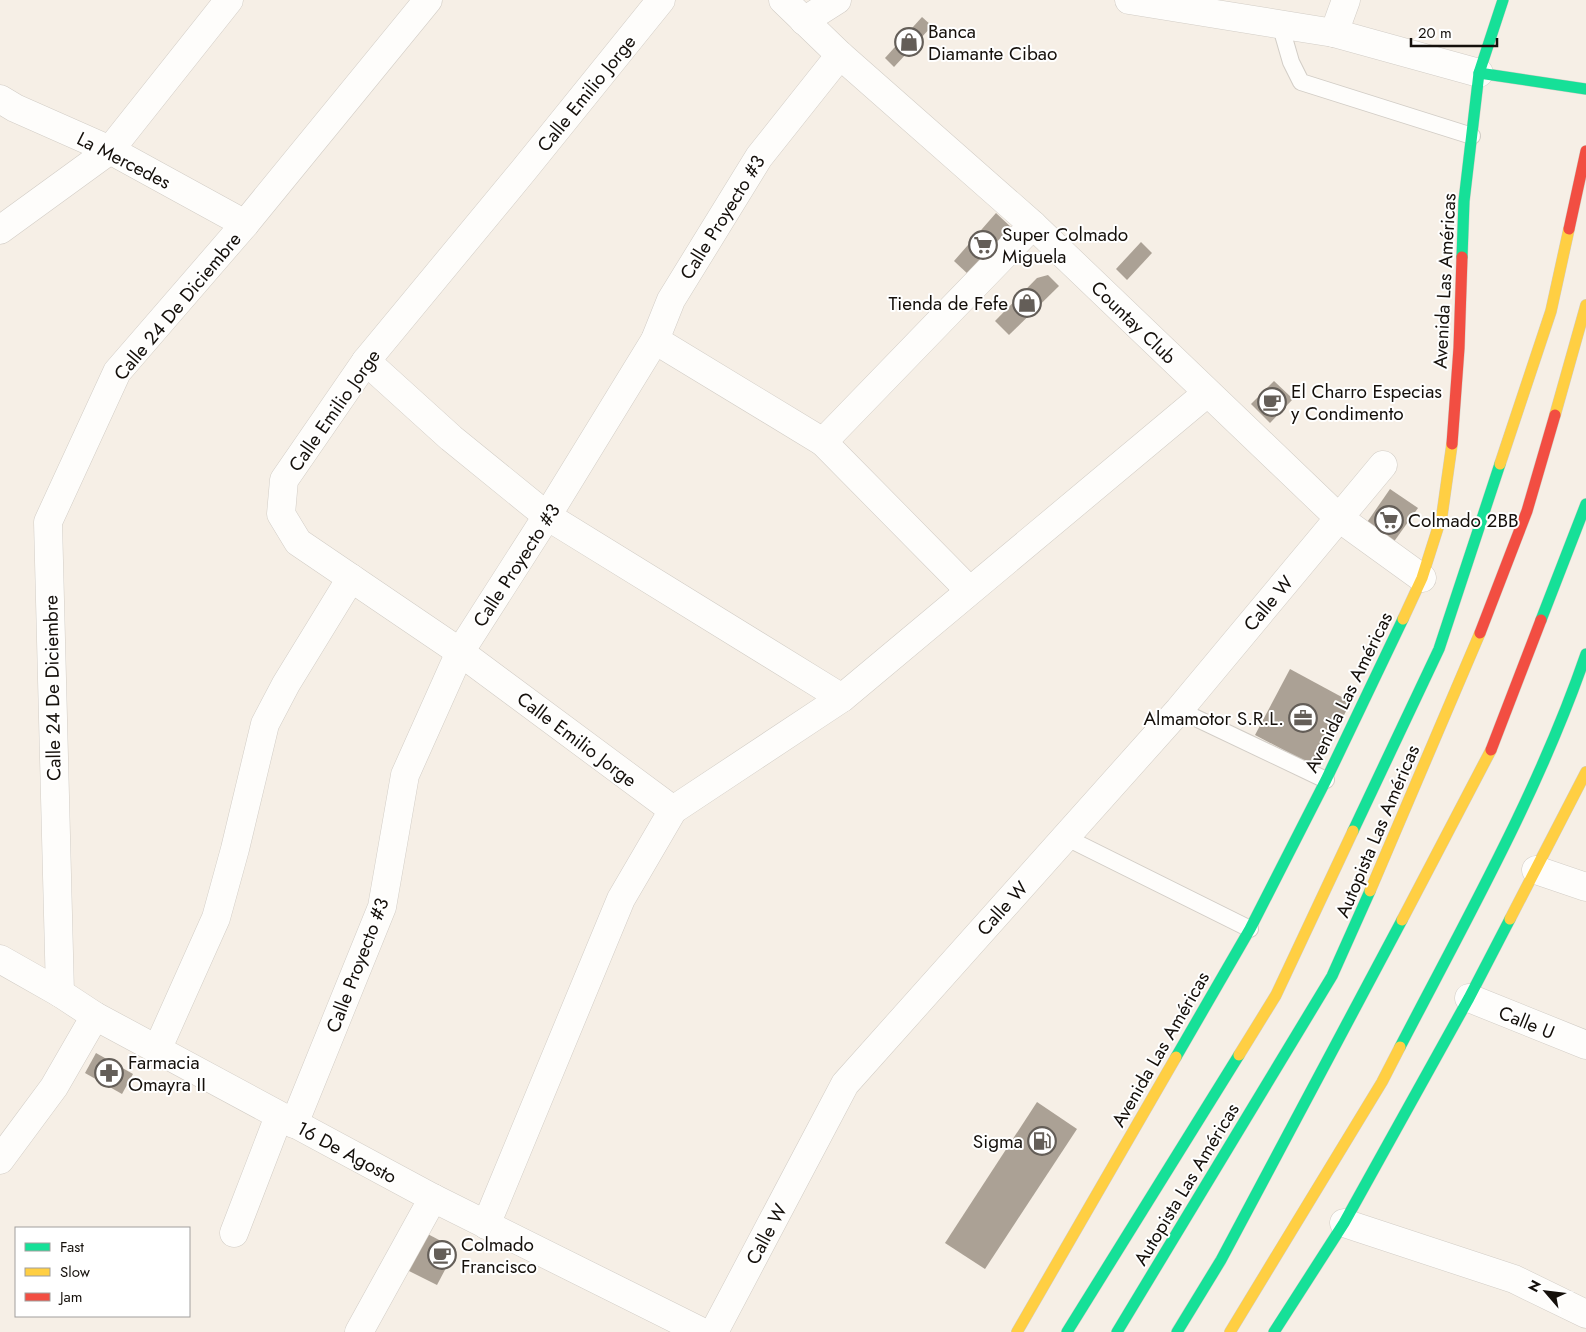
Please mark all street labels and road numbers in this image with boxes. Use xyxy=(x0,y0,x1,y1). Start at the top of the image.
street label: Calle Emilio Jorge xyxy=(531,29,642,158)
street label: La Mercedes xyxy=(72,125,176,196)
street label: Calle Proyecto #3 xyxy=(673,150,772,285)
street label: Avenida Las Américas xyxy=(1426,192,1463,369)
street label: Calle 24 De Diciembre xyxy=(107,226,248,386)
street label: Countay Club xyxy=(1085,275,1182,370)
street label: Calle Emilio Jorge xyxy=(282,343,387,477)
street label: Calle Proyecto #3 xyxy=(466,498,566,632)
street label: Calle W xyxy=(1237,570,1300,637)
street label: Calle 24 De Diciembre xyxy=(37,595,68,781)
street label: Avenida Las Américas xyxy=(1298,607,1399,777)
street label: Calle Emilio Jorge xyxy=(511,685,642,794)
street label: Autopista Las Américas xyxy=(1329,740,1426,922)
street label: Calle W xyxy=(971,875,1034,942)
street label: Calle Proyecto #3 xyxy=(319,894,396,1036)
street label: Avenida Las Américas xyxy=(1105,966,1216,1132)
street label: Calle U xyxy=(1495,999,1559,1046)
street label: Autopista Las Américas xyxy=(1127,1098,1246,1271)
street label: 16 De Agosto xyxy=(292,1115,402,1190)
street label: Calle W xyxy=(739,1199,794,1269)

